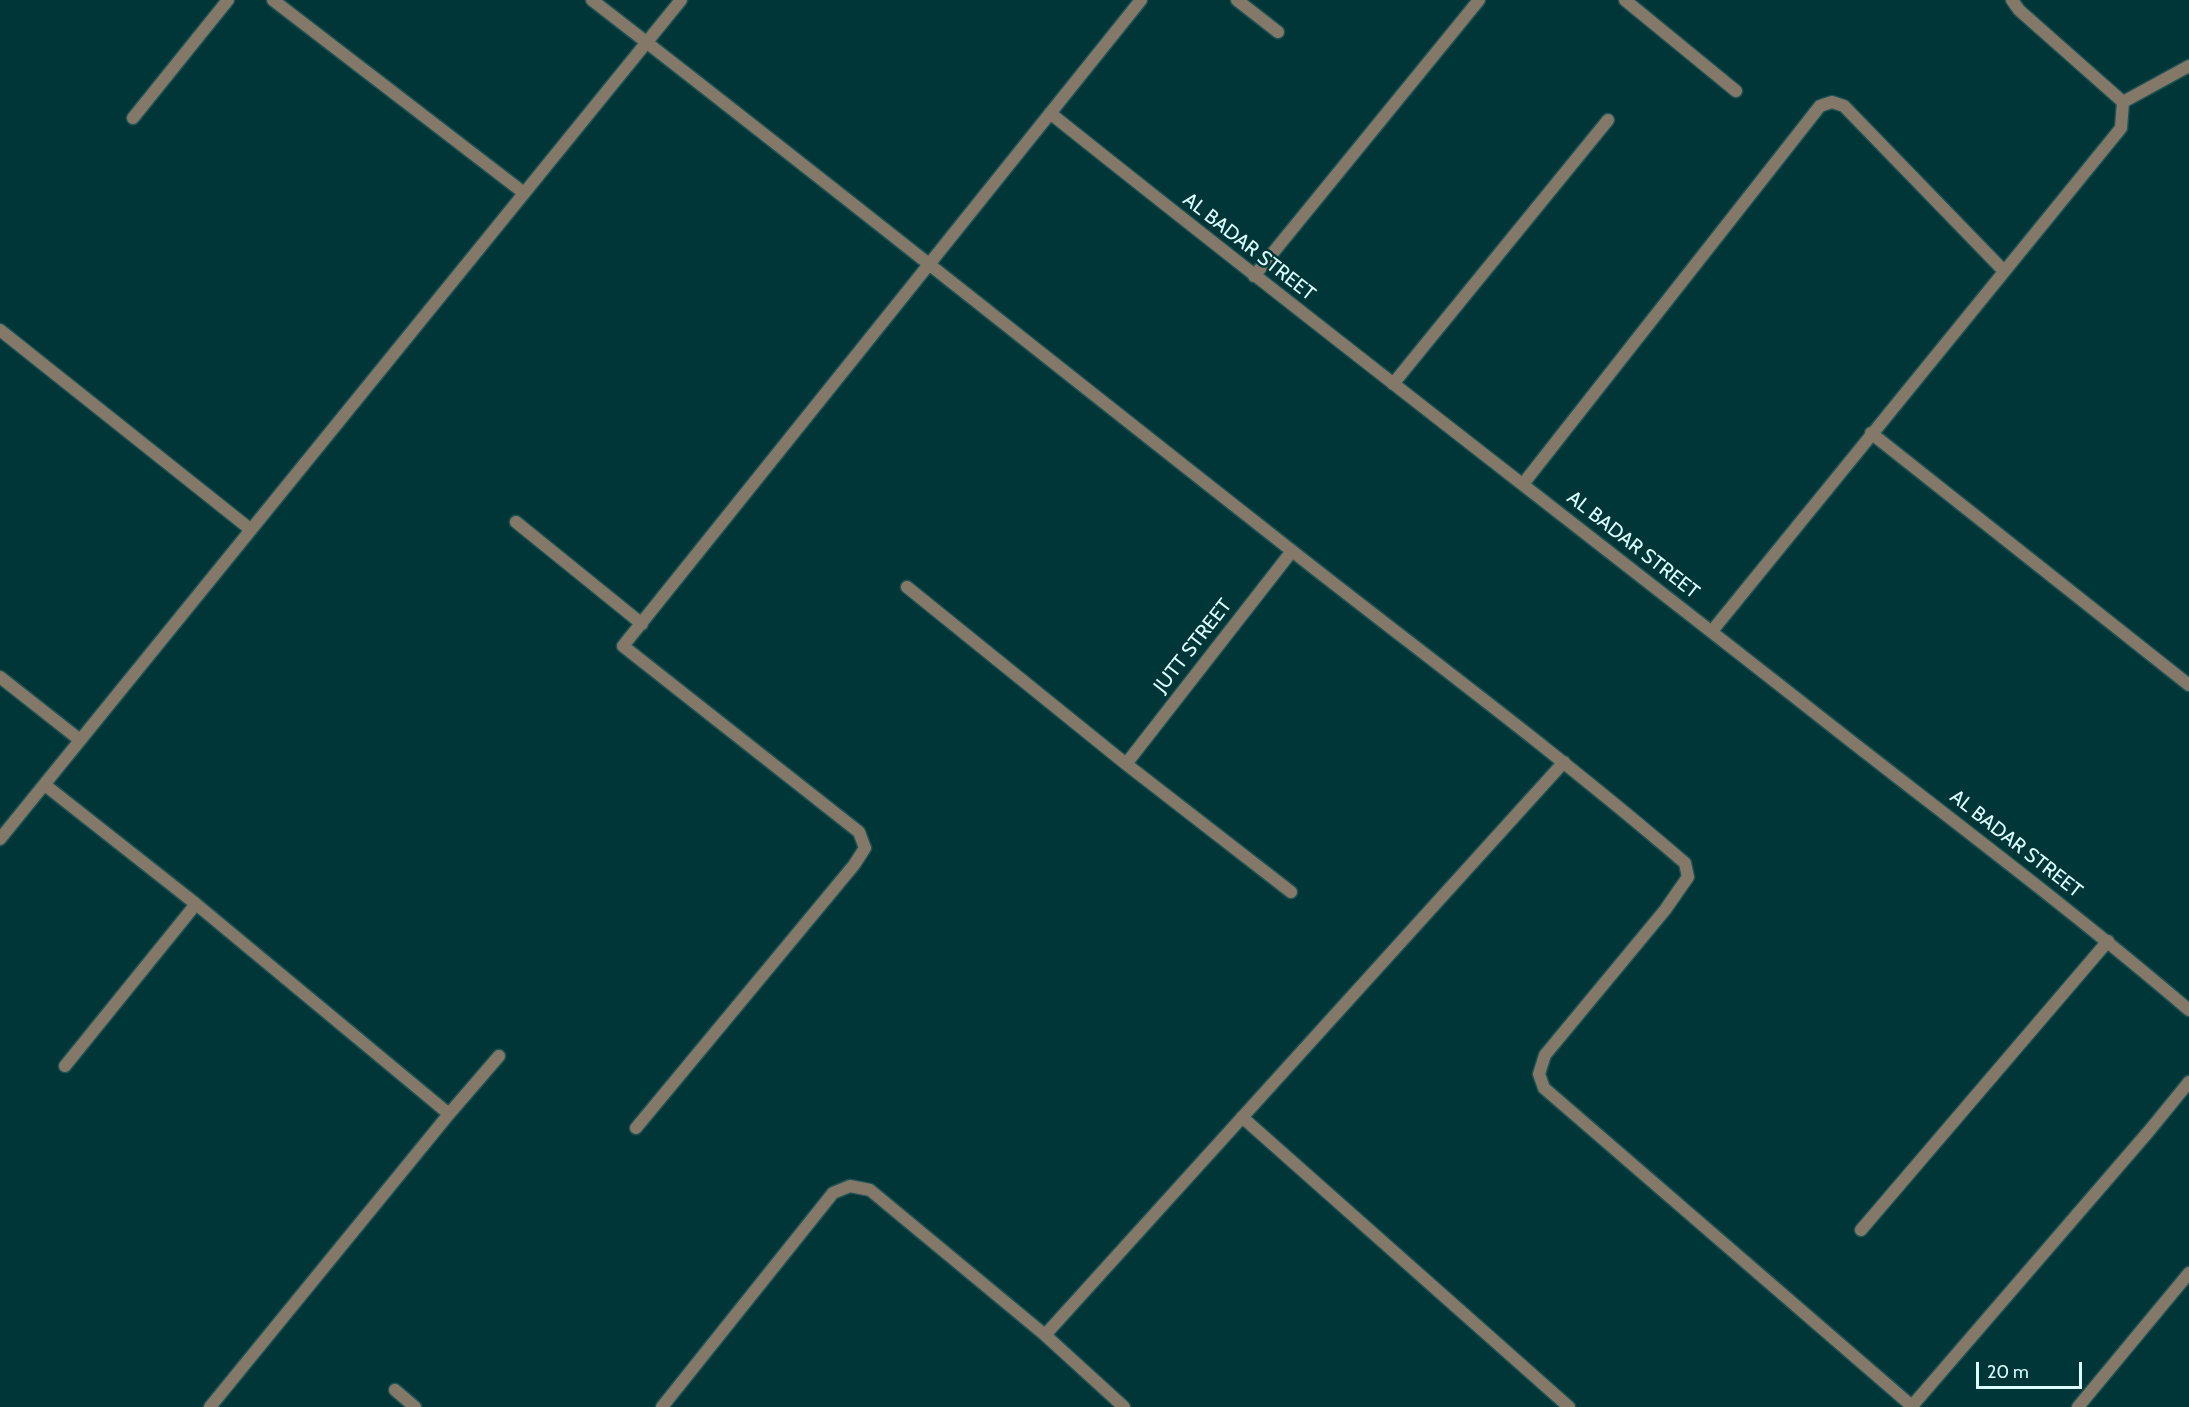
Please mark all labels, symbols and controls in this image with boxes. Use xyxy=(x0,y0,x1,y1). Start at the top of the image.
street label: AL BADAR STREET xyxy=(1178,188,1320,306)
street label: AL BADAR STREET xyxy=(1562,486,1704,604)
street label: JUTT STREET xyxy=(1149,594,1237,698)
street label: AL BADAR STREET xyxy=(1945,785,2087,903)
scale bar xyxy=(1979,1350,2086,1388)
text: 20 m xyxy=(1987,1361,2029,1383)

